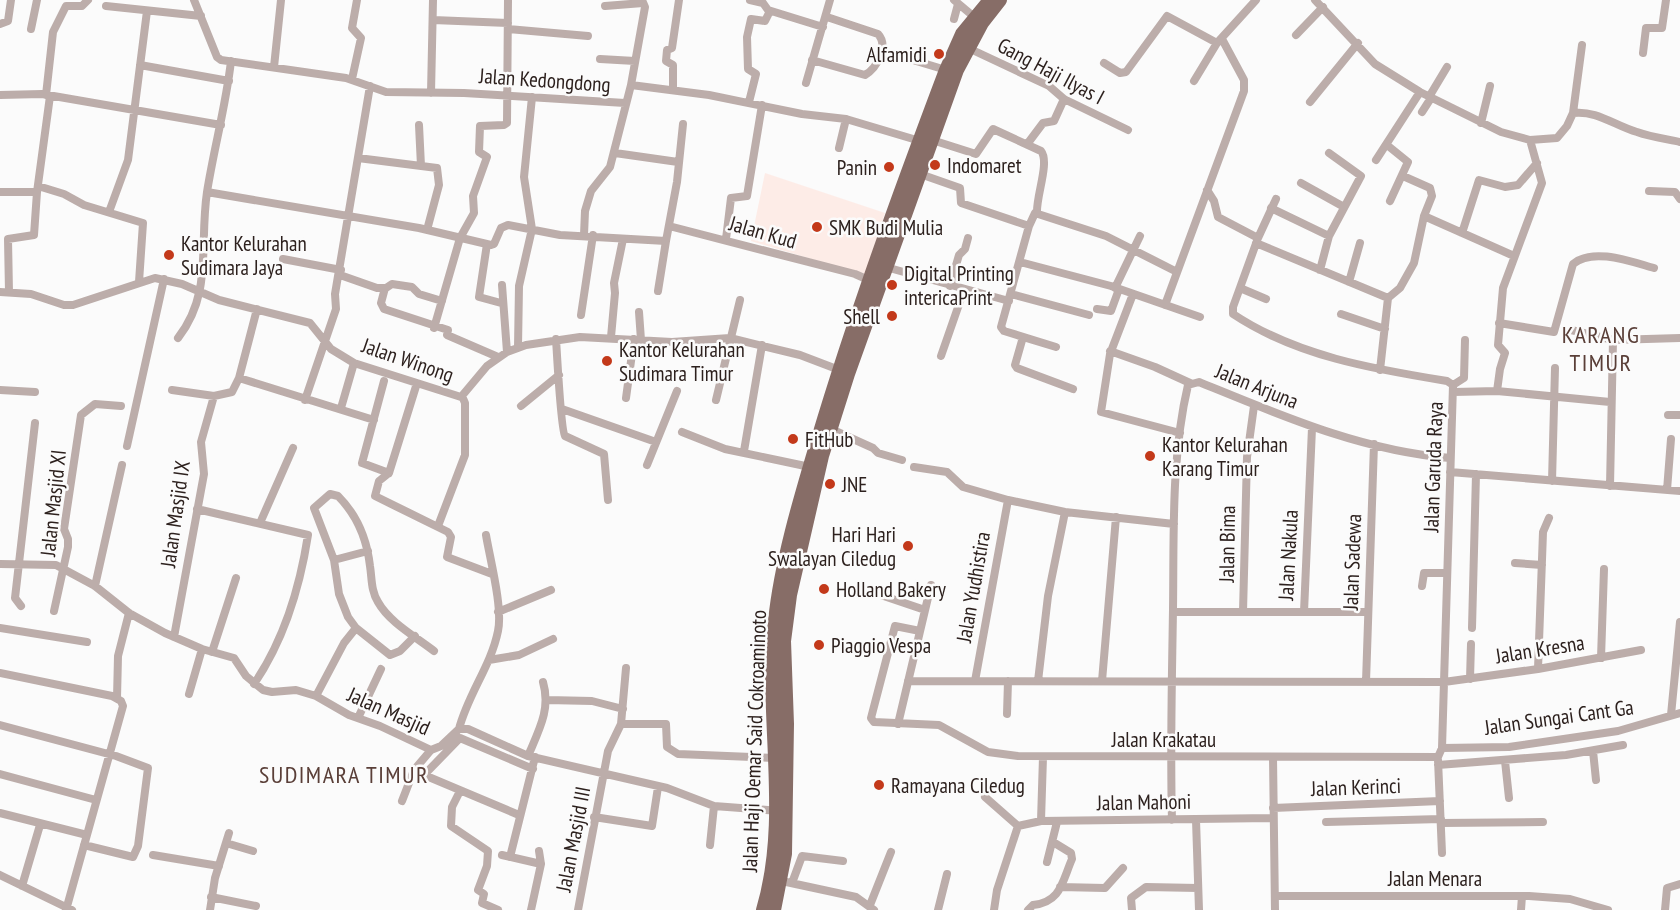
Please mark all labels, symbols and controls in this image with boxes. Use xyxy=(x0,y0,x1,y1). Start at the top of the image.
street label: Gang Haji Ilyas I xyxy=(993,32,1109,110)
place label: Alfamidi xyxy=(866,41,927,68)
marker: Alfamidi xyxy=(932,47,946,61)
street label: Jalan Kedongdong xyxy=(477,62,612,98)
place label: Indomaret xyxy=(947,152,1022,179)
place label: Panin xyxy=(837,154,877,181)
marker: Indomaret xyxy=(928,158,942,172)
marker: Panin xyxy=(882,160,896,174)
street label: Jalan Kud xyxy=(725,209,800,254)
place label: SMK Budi Mulia xyxy=(829,214,943,241)
marker: SMK Budi Mulia xyxy=(810,220,824,234)
place label: Kantor Kelurahan Sudimara Jaya xyxy=(181,230,307,281)
marker: Kantor Kelurahan Sudimara Jaya xyxy=(162,248,176,262)
place label: Digital Printing intericaPrint xyxy=(904,260,1014,311)
marker: Digital Printing intericaPrint xyxy=(885,278,899,292)
place label: Shell xyxy=(843,303,880,330)
marker: Shell xyxy=(885,309,899,323)
district label: KARANG TIMUR xyxy=(1562,319,1640,378)
street label: Jalan Winong xyxy=(358,331,457,388)
place label: Kantor Kelurahan Sudimara Timur xyxy=(619,336,745,387)
marker: Kantor Kelurahan Sudimara Timur xyxy=(600,354,614,368)
street label: Jalan Arjuna xyxy=(1211,357,1302,415)
street label: Jalan Garuda Raya xyxy=(1417,401,1449,534)
place label: FitHub xyxy=(805,426,854,453)
place label: Kantor Kelurahan Karang Timur xyxy=(1162,431,1288,482)
marker: FitHub xyxy=(786,432,800,446)
street label: Jalan Masjid XI xyxy=(34,448,72,559)
marker: Kantor Kelurahan Karang Timur xyxy=(1143,449,1157,463)
street label: Jalan Masjid IX xyxy=(154,458,196,570)
place label: JNE xyxy=(841,471,867,498)
marker: JNE xyxy=(823,477,837,491)
street label: Jalan Bima xyxy=(1213,505,1241,584)
street label: Jalan Nakula xyxy=(1272,509,1304,602)
street label: Jalan Sadewa xyxy=(1337,513,1367,612)
place label: Hari Hari Swalayan Ciledug xyxy=(768,521,896,572)
street label: Jalan Yudhistira xyxy=(950,530,996,645)
marker: Hari Hari Swalayan Ciledug xyxy=(901,539,915,553)
place label: Holland Bakery xyxy=(836,576,946,603)
marker: Holland Bakery xyxy=(817,582,831,596)
street label: Jalan Haji Oemar Said Cokroaminoto xyxy=(736,609,772,874)
street label: Jalan Kresna xyxy=(1493,629,1586,669)
place label: Piaggio Vespa xyxy=(831,632,931,659)
marker: Piaggio Vespa xyxy=(812,638,826,652)
street label: Jalan Masjid xyxy=(343,680,434,741)
street label: Jalan Sungai Cant Ga xyxy=(1482,693,1635,741)
street label: Jalan Krakatau xyxy=(1111,726,1216,753)
district label: SUDIMARA TIMUR xyxy=(259,759,429,790)
place label: Ramayana Ciledug xyxy=(891,772,1025,799)
street label: Jalan Kerinci xyxy=(1309,772,1402,802)
marker: Ramayana Ciledug xyxy=(872,778,886,792)
street label: Jalan Masjid III xyxy=(549,784,596,895)
street label: Jalan Mahoni xyxy=(1096,788,1191,816)
street label: Jalan Menara xyxy=(1387,865,1482,892)

